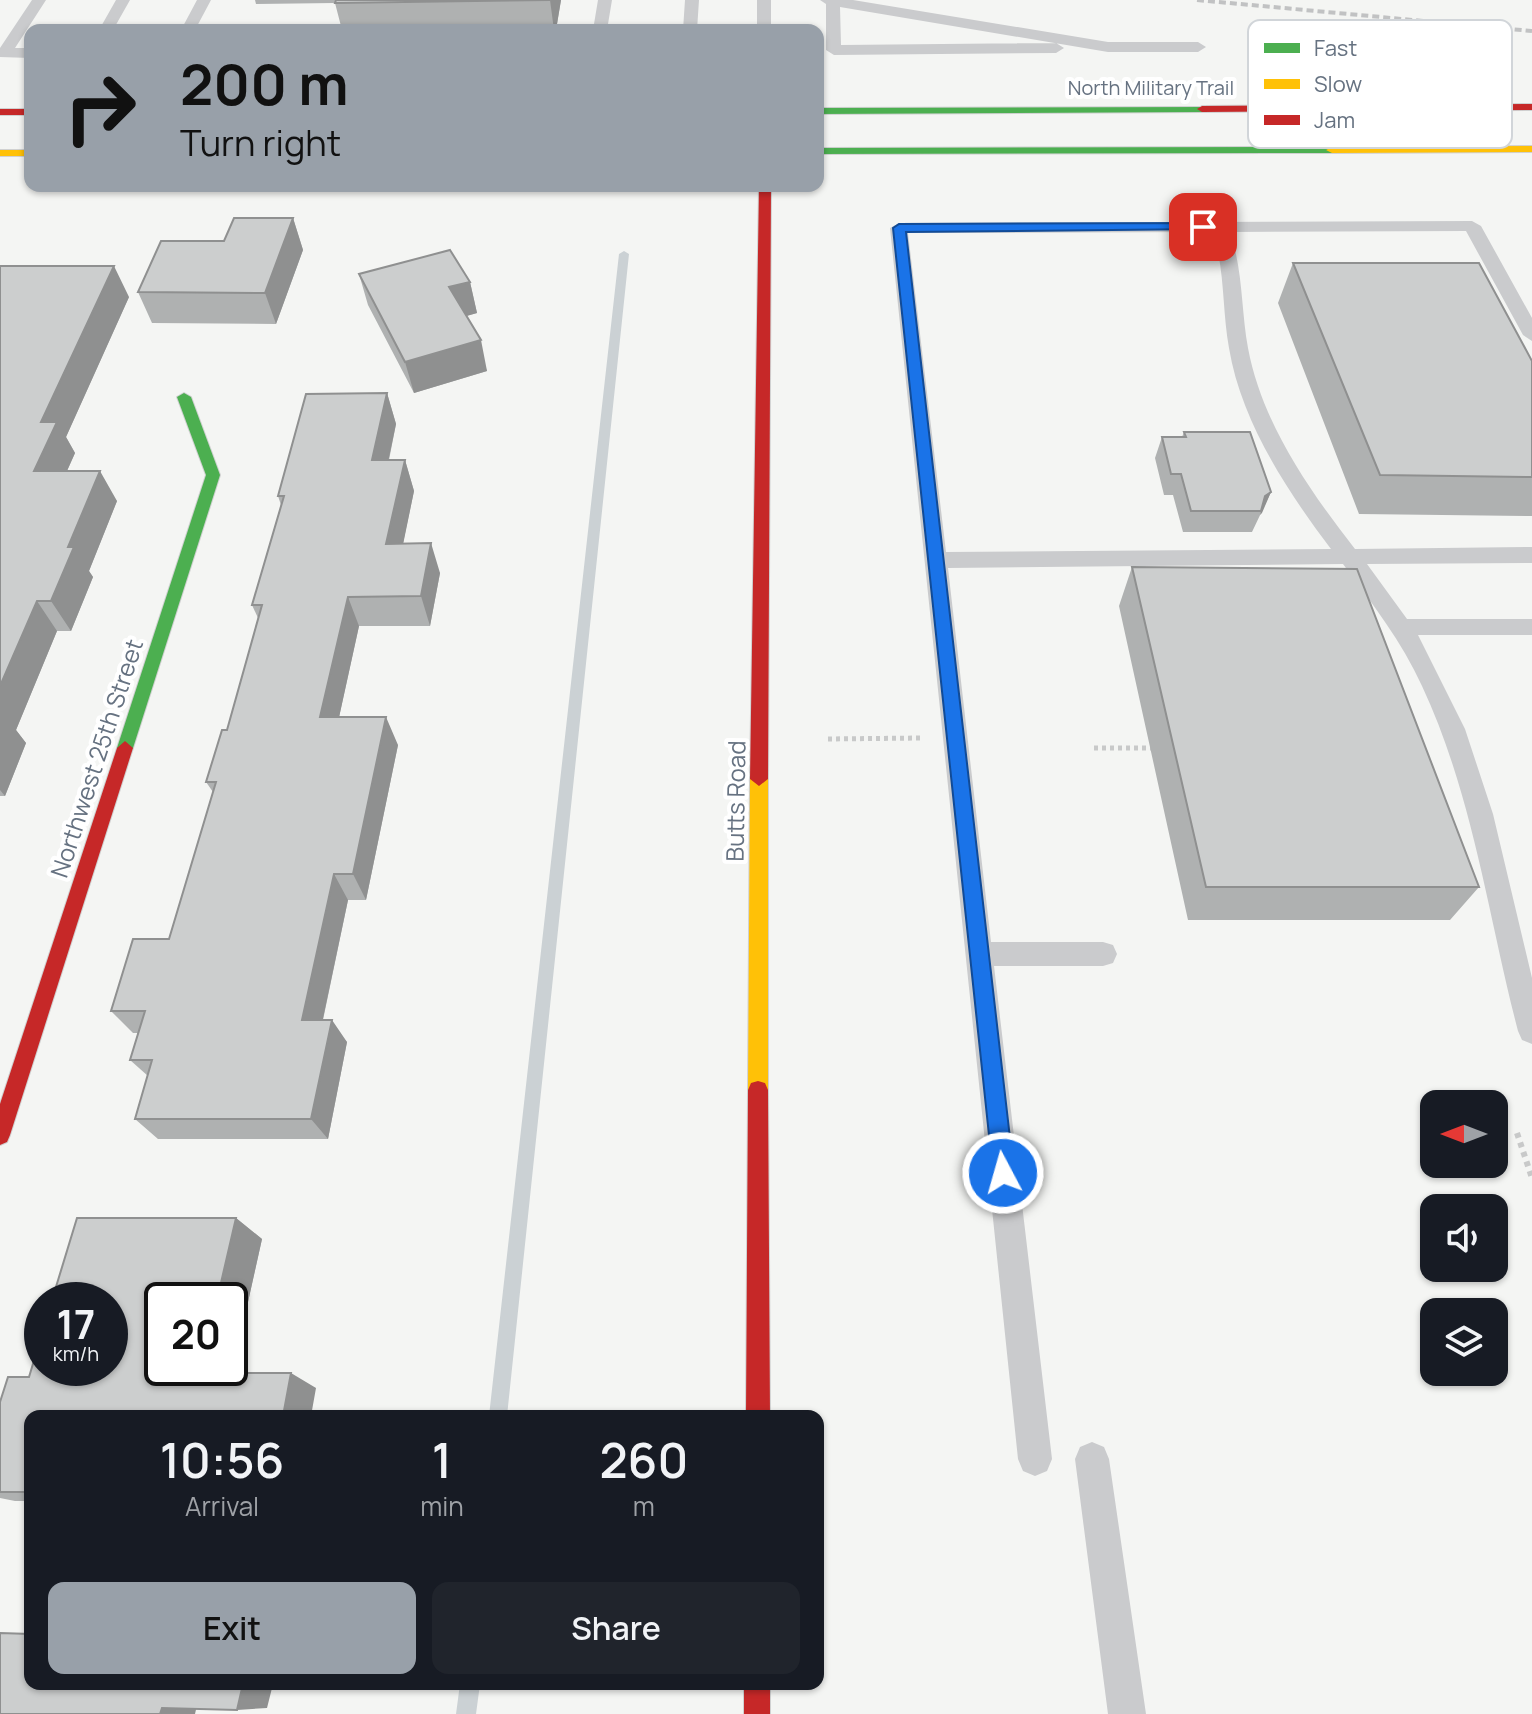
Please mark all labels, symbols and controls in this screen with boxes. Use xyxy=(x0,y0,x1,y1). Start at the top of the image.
legend xyxy=(1248,20,1512,148)
text: Fast xyxy=(1314,33,1357,63)
text: 200 m xyxy=(180,45,349,122)
icon: right xyxy=(48,56,152,160)
text: Slow xyxy=(1314,69,1362,99)
street label: North Military Trail xyxy=(1068,74,1234,101)
text: Jam xyxy=(1314,105,1355,135)
text: Turn right xyxy=(180,118,341,167)
pin xyxy=(1169,193,1237,261)
icon: arrive xyxy=(1181,205,1225,249)
street label: Northwest 25th Street xyxy=(42,635,150,881)
street label: Butts Road xyxy=(717,740,753,862)
north arrow xyxy=(1420,1090,1508,1178)
map controls xyxy=(1420,1090,1508,1386)
position arrow xyxy=(961,1131,1045,1215)
button: sound xyxy=(1420,1194,1508,1282)
speed limit sign: 20 xyxy=(144,1282,248,1386)
text: 17 xyxy=(57,1296,95,1351)
button: layers xyxy=(1420,1298,1508,1386)
text: km/h xyxy=(53,1340,99,1367)
text: 10:56 xyxy=(160,1427,284,1492)
text: 1 xyxy=(432,1427,452,1492)
text: 260 xyxy=(599,1427,688,1492)
text: Arrival xyxy=(185,1488,259,1524)
text: min xyxy=(420,1488,464,1524)
text: m xyxy=(633,1488,655,1524)
button: Exit xyxy=(48,1582,416,1674)
button: Share xyxy=(432,1582,800,1674)

